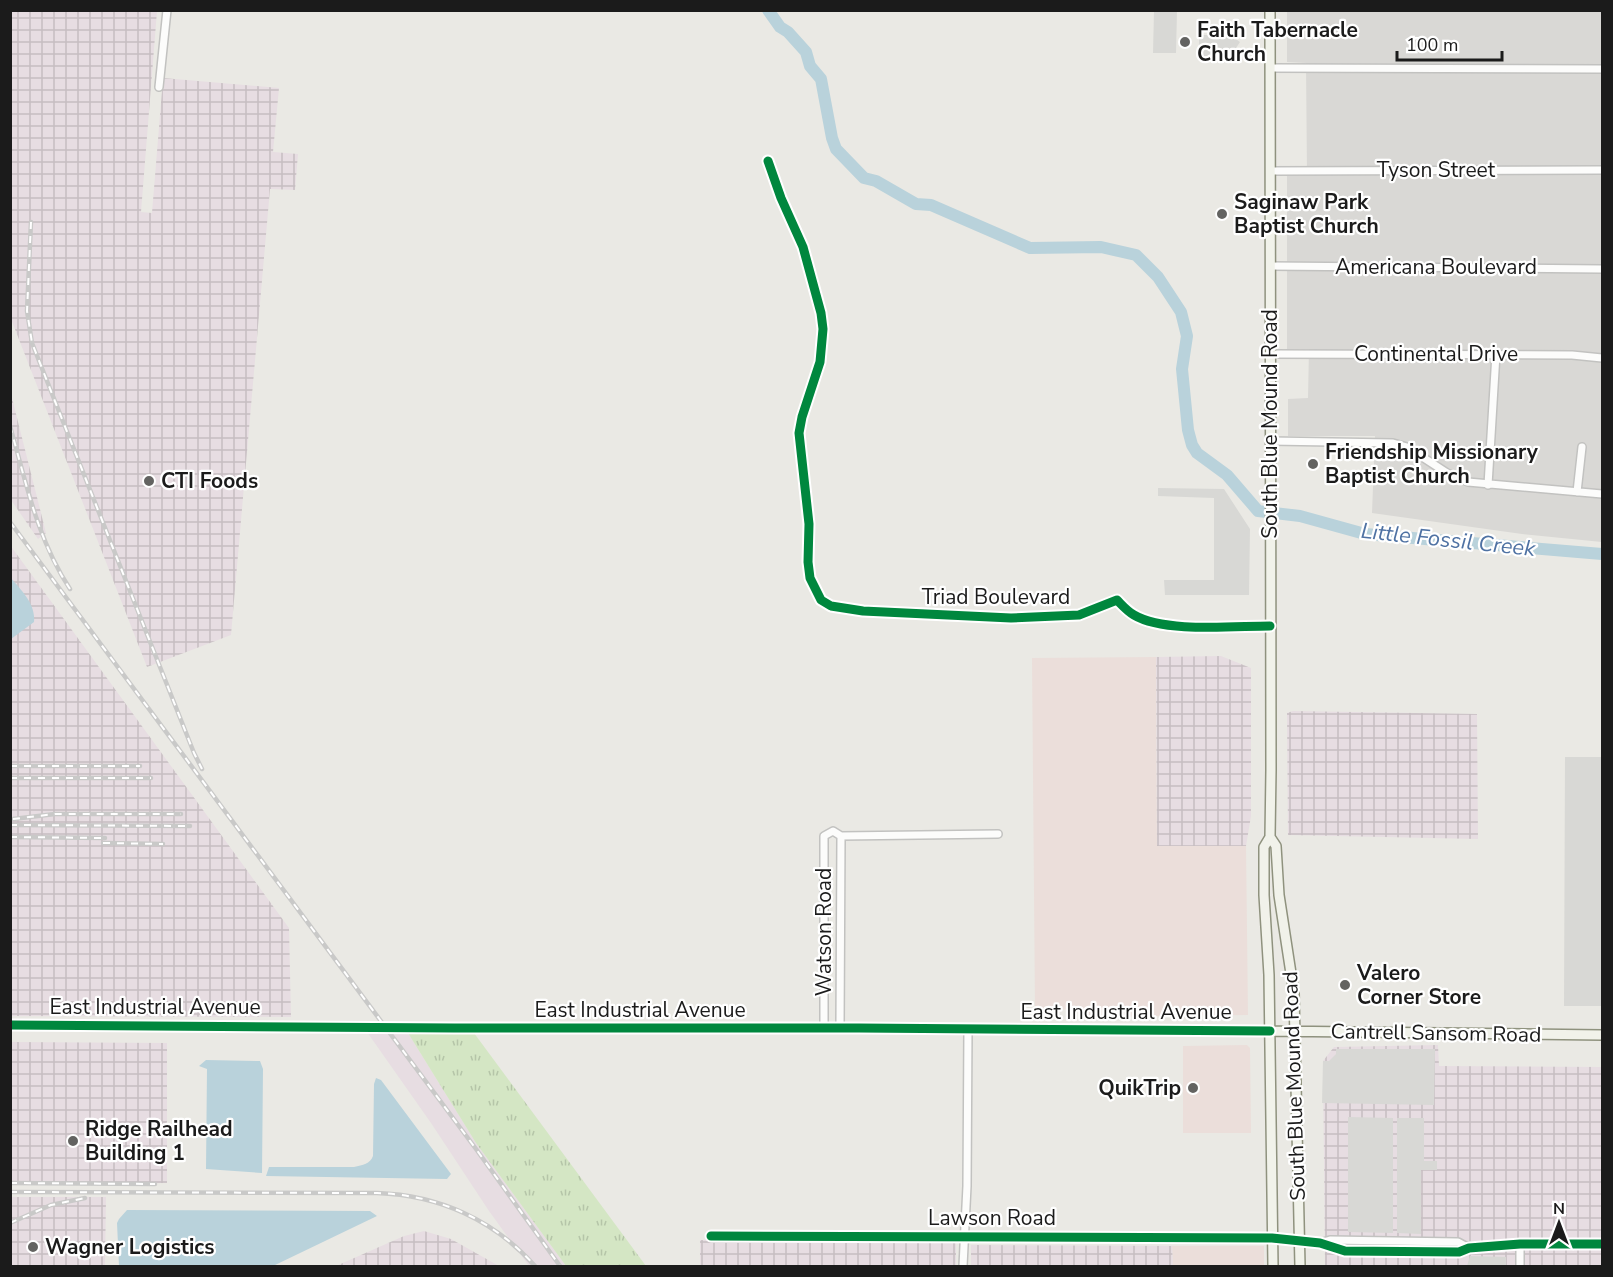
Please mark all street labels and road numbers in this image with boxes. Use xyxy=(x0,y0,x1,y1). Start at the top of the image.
street label: Tyson Street xyxy=(1377,156,1496,184)
street label: Americana Boulevard xyxy=(1335,253,1537,281)
street label: South Blue Mound Road xyxy=(1256,309,1284,539)
street label: Continental Drive xyxy=(1354,340,1518,368)
street label: Triad Boulevard xyxy=(922,583,1070,611)
street label: Watson Road xyxy=(810,868,838,996)
street label: South Blue Mound Road xyxy=(1276,971,1312,1201)
street label: East Industrial Avenue xyxy=(49,993,261,1021)
street label: East Industrial Avenue xyxy=(534,996,746,1024)
street label: East Industrial Avenue xyxy=(1020,998,1232,1026)
street label: Cantrell Sansom Road xyxy=(1330,1017,1542,1049)
street label: Lawson Road xyxy=(928,1204,1056,1232)

